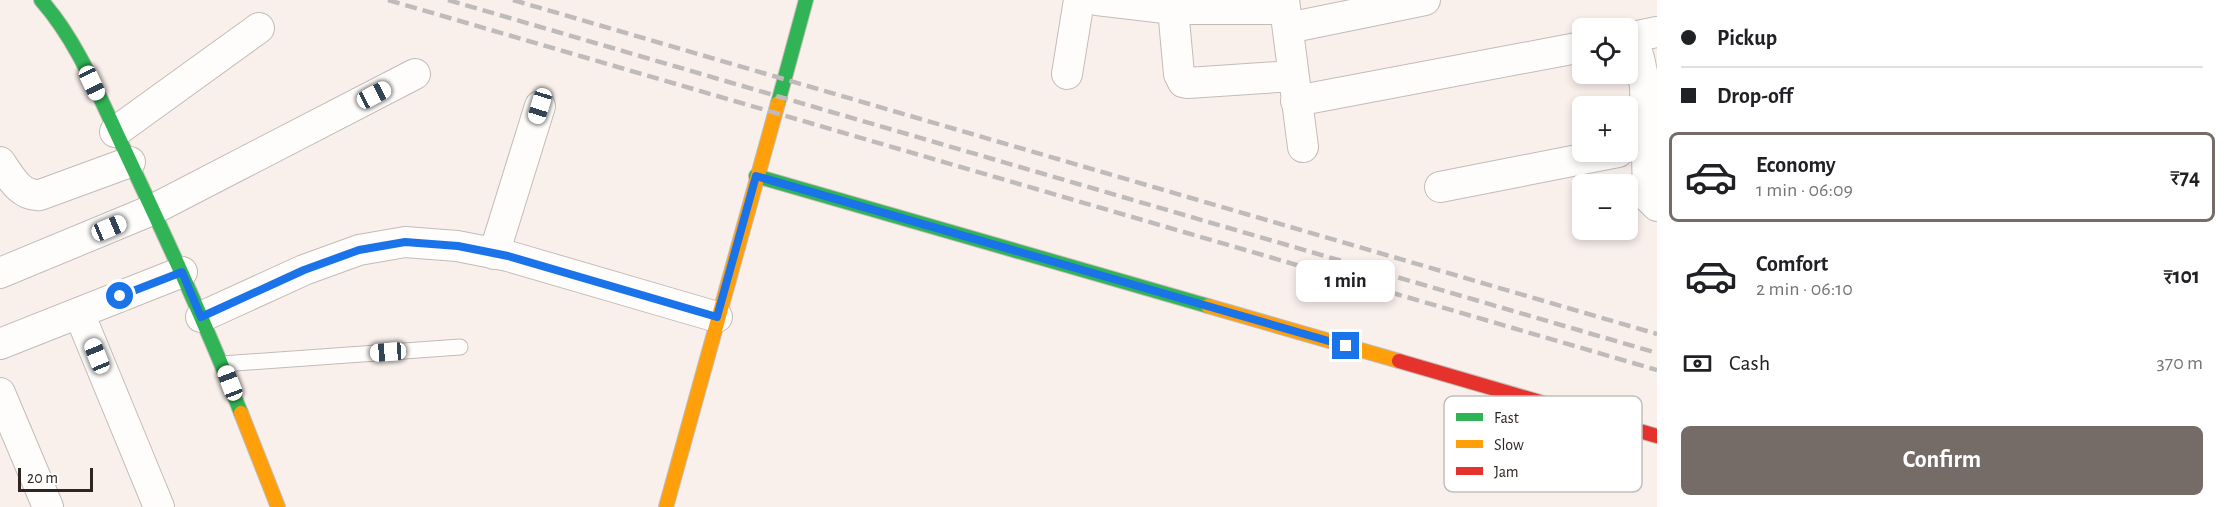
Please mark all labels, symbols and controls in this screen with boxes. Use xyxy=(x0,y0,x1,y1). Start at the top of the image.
map controls xyxy=(1572,18,1638,240)
button: locate xyxy=(1572,18,1638,84)
text: Pickup xyxy=(1717,27,1777,49)
car xyxy=(76,63,108,103)
car xyxy=(354,79,394,111)
text: Drop-off xyxy=(1717,85,1793,107)
car xyxy=(526,86,554,126)
button: + xyxy=(1572,96,1638,162)
icon: car xyxy=(1684,150,1738,204)
text: Economy xyxy=(1756,154,1836,176)
text: ₹74 xyxy=(2170,166,2200,188)
button: − xyxy=(1572,174,1638,240)
text: 1 min · 06:09 xyxy=(1756,180,1853,200)
car xyxy=(89,213,129,243)
icon: car xyxy=(1684,249,1738,303)
text: Comfort xyxy=(1756,253,1828,275)
callout: 1 min xyxy=(1296,259,1396,301)
text: ₹101 xyxy=(2163,265,2200,287)
text: 1 min xyxy=(1324,271,1367,291)
text: 2 min · 06:10 xyxy=(1756,279,1853,299)
route start xyxy=(106,282,133,309)
route end xyxy=(1332,332,1359,359)
car xyxy=(82,336,112,376)
car xyxy=(369,342,407,362)
icon: cash xyxy=(1681,347,1714,380)
text: Cash xyxy=(1729,352,1770,374)
text: 370 m xyxy=(2157,353,2203,373)
car xyxy=(215,363,245,403)
legend xyxy=(1444,396,1642,492)
text: Fast xyxy=(1494,410,1519,426)
button: Confirm xyxy=(1681,426,2203,495)
text: Slow xyxy=(1494,437,1524,453)
text: Jam xyxy=(1494,464,1519,480)
scale bar xyxy=(18,465,93,492)
text: 20 m xyxy=(27,470,58,486)

